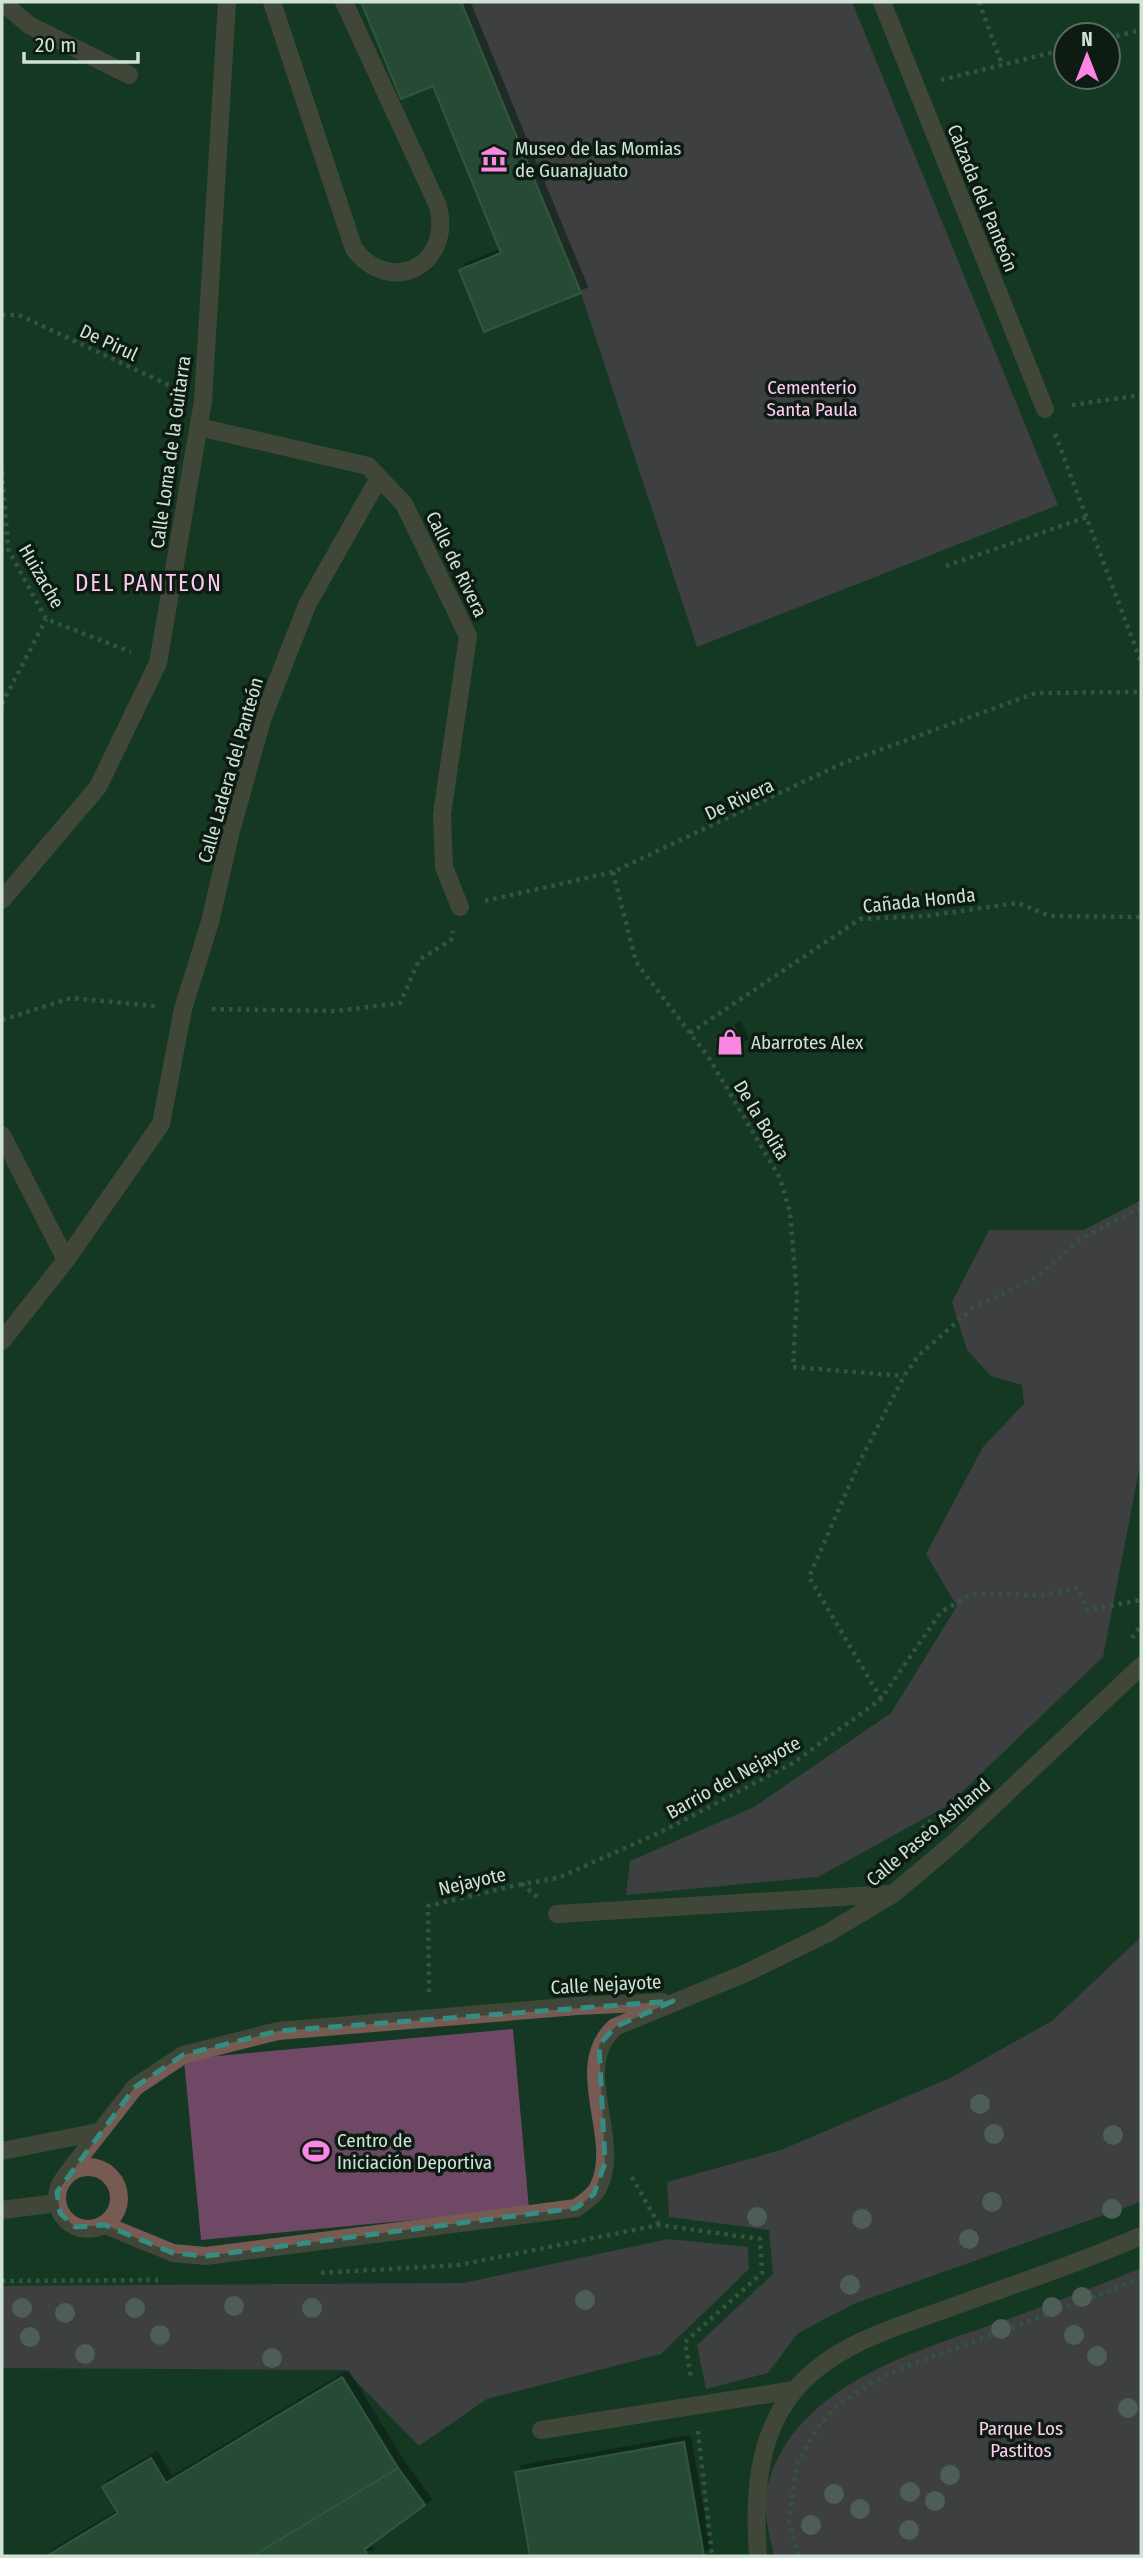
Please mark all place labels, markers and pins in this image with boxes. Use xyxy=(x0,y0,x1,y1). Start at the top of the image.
place label: Museo de las Momias de Guanajuato xyxy=(515,137,681,182)
museum icon: Museo de las Momias de Guanajuato xyxy=(479,144,509,174)
shop icon: Abarrotes Alex xyxy=(715,1027,745,1057)
place label: Abarrotes Alex xyxy=(751,1031,864,1054)
place label: Centro de Iniciación Deportiva xyxy=(337,2129,492,2174)
sports icon: Centro de Iniciación Deportiva xyxy=(301,2136,331,2166)

